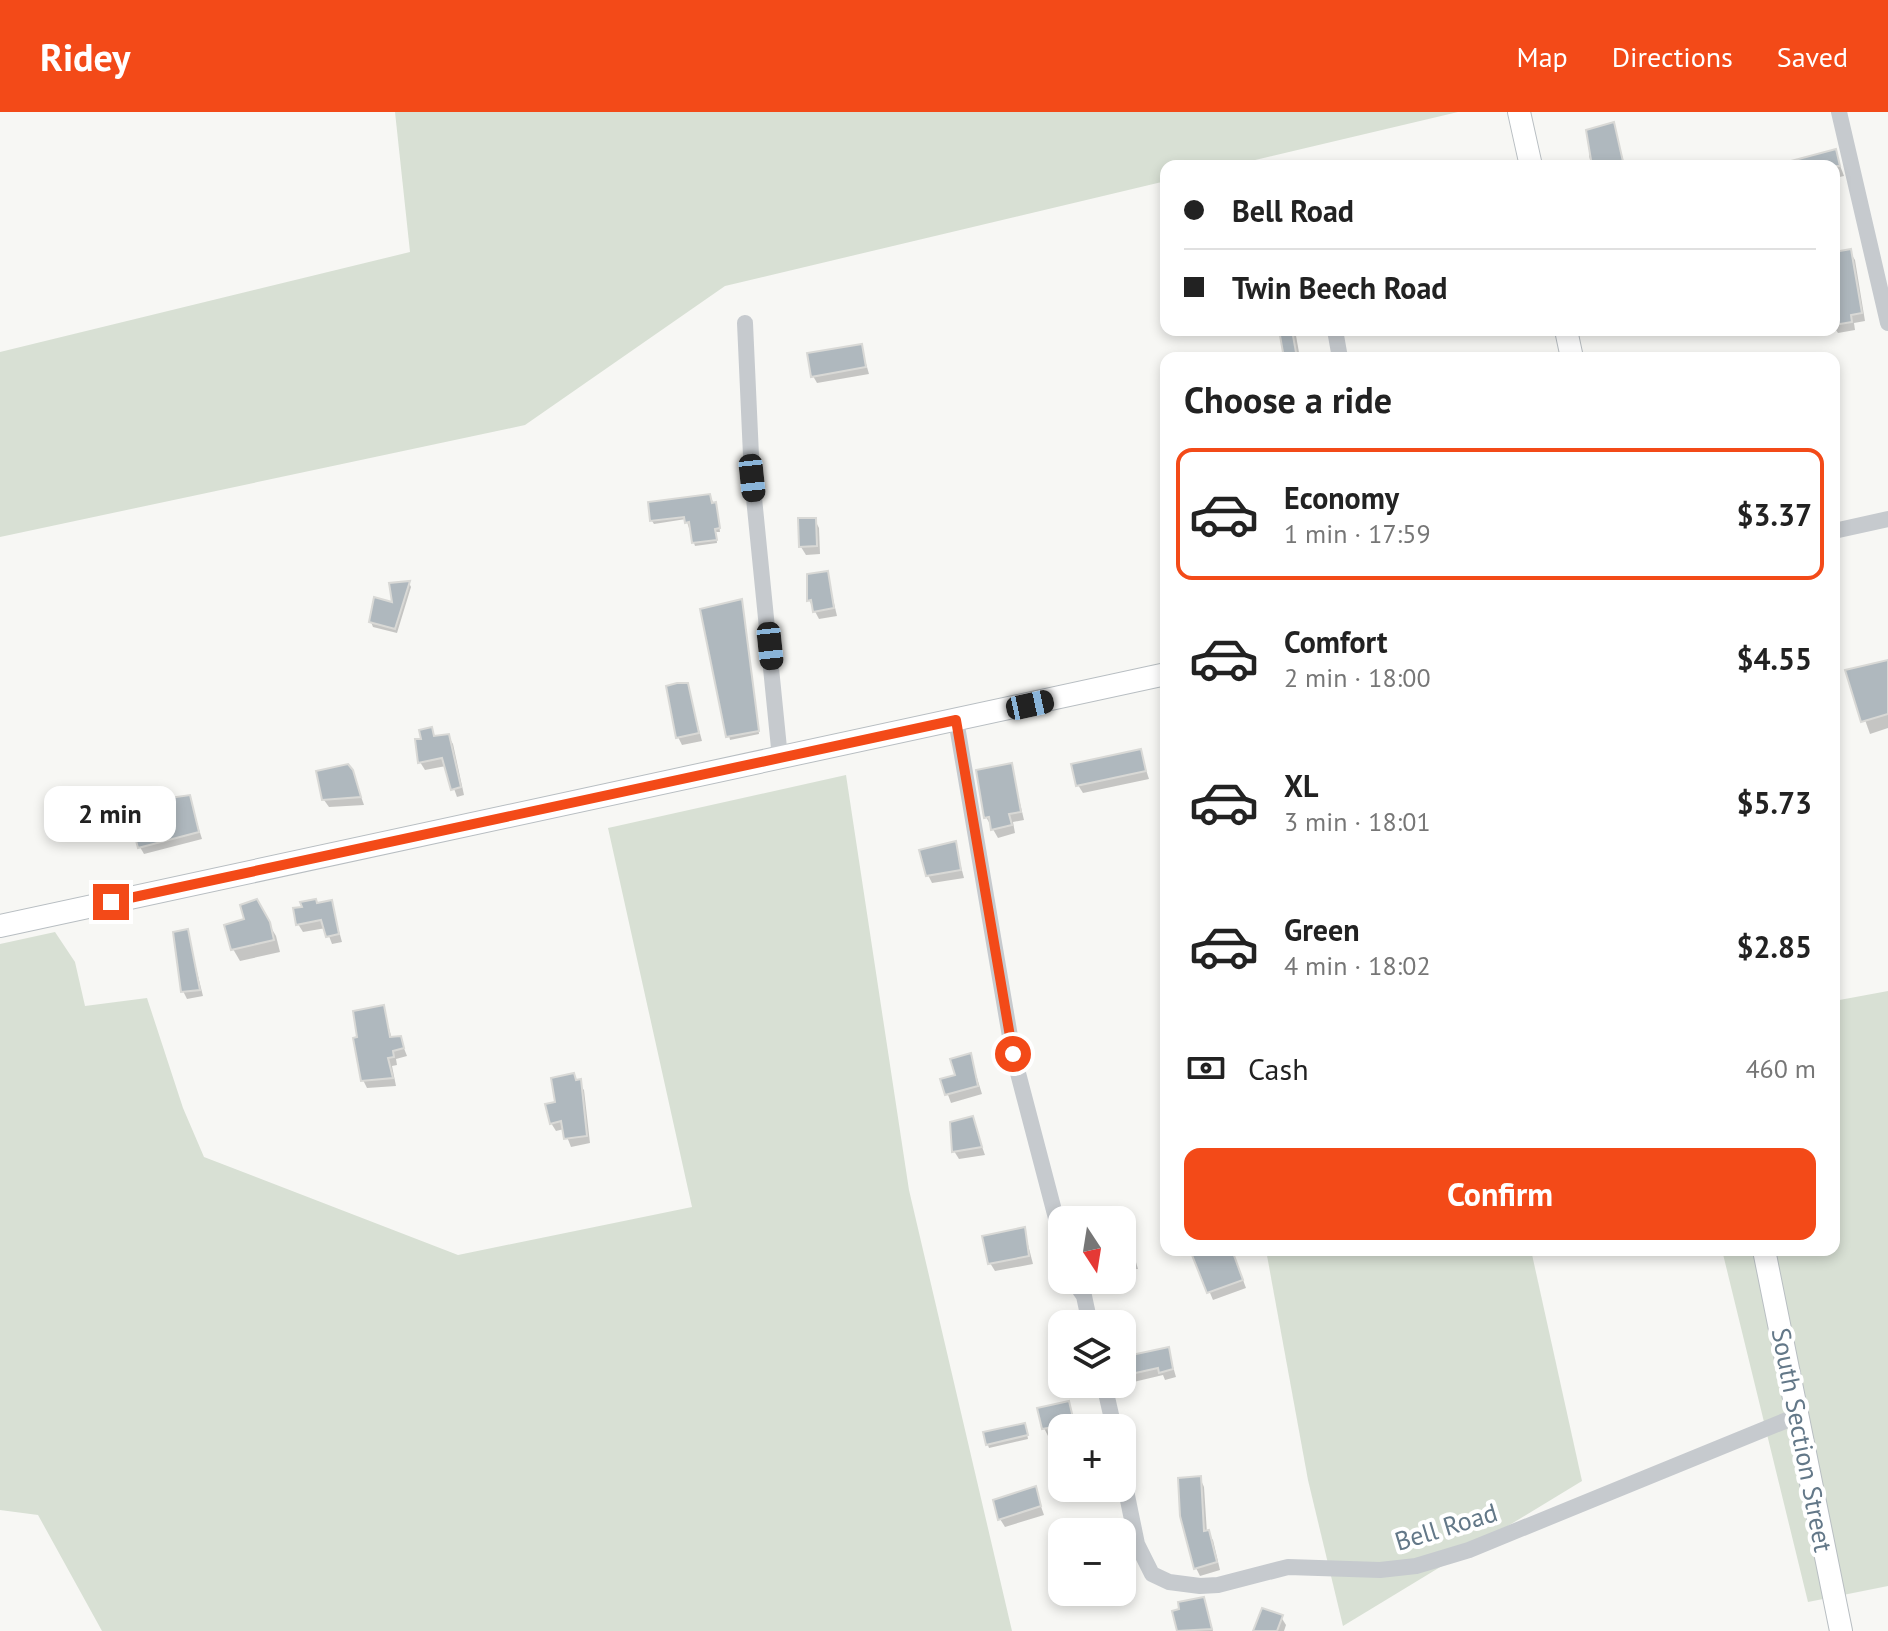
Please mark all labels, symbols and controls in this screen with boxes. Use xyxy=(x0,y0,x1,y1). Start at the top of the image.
text: Ridey xyxy=(40,32,131,81)
text: Map xyxy=(1517,38,1568,75)
text: Directions xyxy=(1612,38,1733,75)
text: Saved xyxy=(1777,38,1848,75)
text: Bell Road xyxy=(1232,191,1354,230)
text: Twin Beech Road xyxy=(1232,268,1447,307)
text: Choose a ride xyxy=(1184,376,1392,423)
car xyxy=(738,453,766,503)
icon: car xyxy=(1188,478,1260,550)
text: Economy xyxy=(1284,478,1399,517)
text: $3.37 xyxy=(1737,495,1812,534)
text: 1 min · 17:59 xyxy=(1284,517,1431,550)
car xyxy=(756,621,784,671)
icon: car xyxy=(1188,622,1260,694)
text: Comfort xyxy=(1284,622,1387,661)
text: $4.55 xyxy=(1737,639,1812,678)
text: 2 min · 18:00 xyxy=(1284,661,1431,694)
car xyxy=(1004,688,1056,722)
icon: car xyxy=(1188,766,1260,838)
text: XL xyxy=(1284,766,1318,805)
text: $5.73 xyxy=(1737,783,1812,822)
callout: 2 min xyxy=(45,786,177,842)
text: 2 min xyxy=(78,797,142,830)
text: 3 min · 18:01 xyxy=(1284,805,1431,838)
route end xyxy=(93,884,129,920)
icon: car xyxy=(1188,910,1260,982)
text: Green xyxy=(1284,910,1359,949)
text: $2.85 xyxy=(1737,927,1812,966)
text: 4 min · 18:02 xyxy=(1284,949,1431,982)
route start xyxy=(995,1036,1031,1072)
icon: cash xyxy=(1184,1046,1228,1090)
text: Cash xyxy=(1248,1049,1309,1088)
text: 460 m xyxy=(1745,1052,1816,1085)
button: Confirm xyxy=(1184,1148,1816,1240)
north arrow xyxy=(1048,1206,1136,1294)
map controls xyxy=(1048,1206,1136,1606)
button: layers xyxy=(1048,1310,1136,1398)
street label: South Section Street xyxy=(1765,1325,1840,1555)
button: + xyxy=(1048,1414,1136,1502)
street label: Bell Road xyxy=(1391,1495,1501,1558)
button: − xyxy=(1048,1518,1136,1606)

